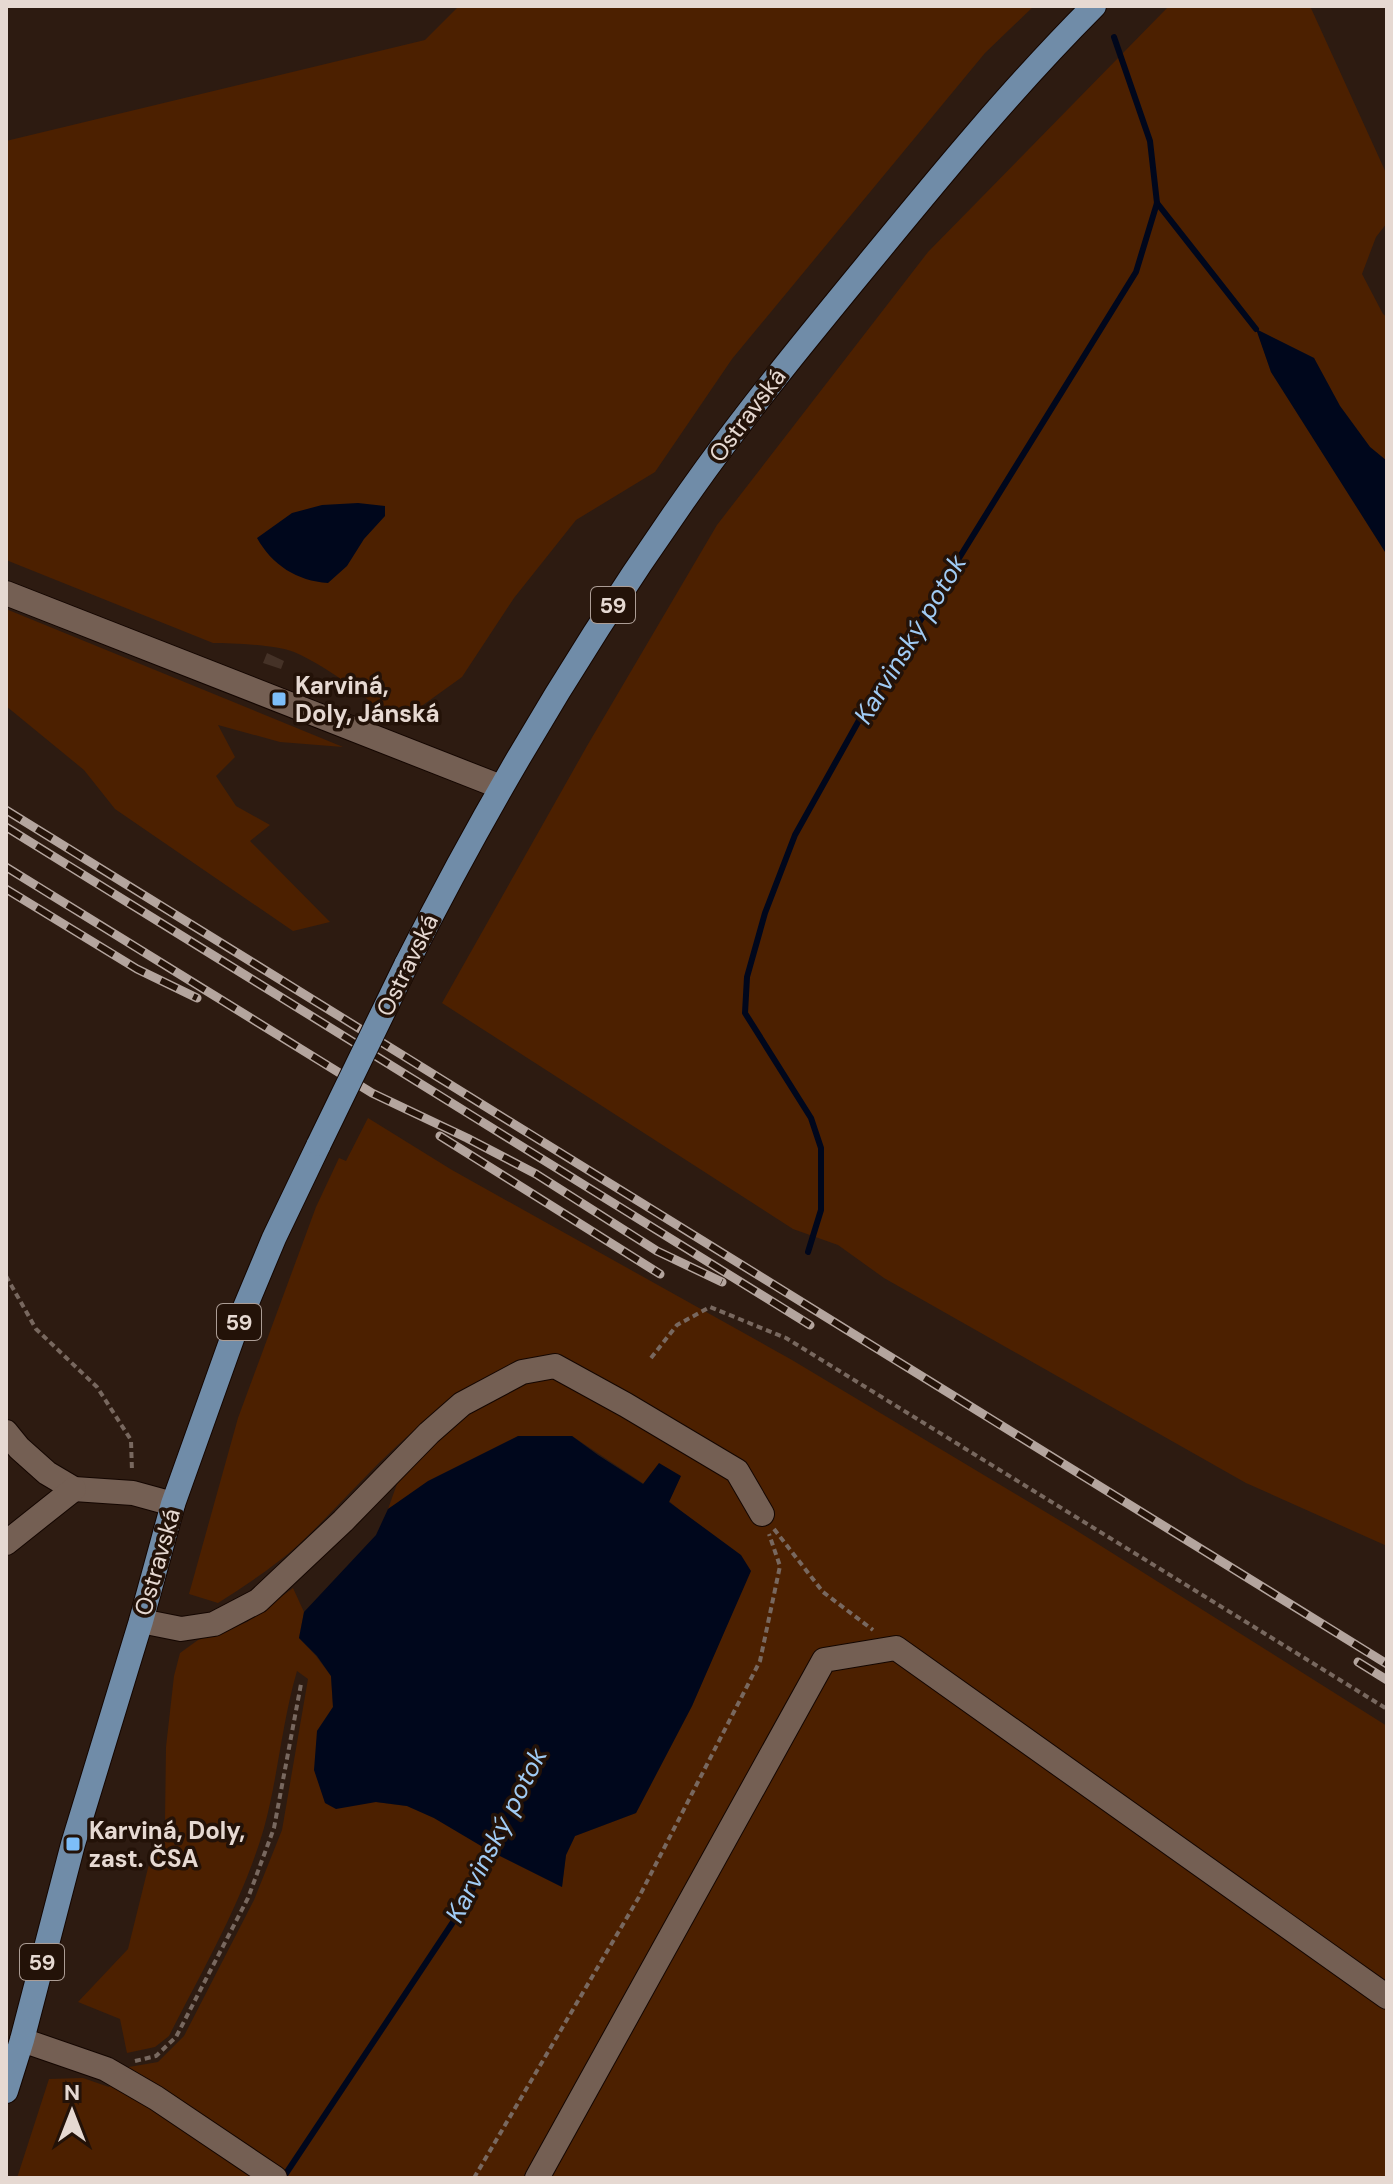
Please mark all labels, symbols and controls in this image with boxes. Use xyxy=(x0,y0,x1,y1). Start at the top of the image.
street label: Ostravská xyxy=(701,362,793,468)
water label: Karvinský potok xyxy=(846,547,974,730)
road number: 59 xyxy=(591,587,635,623)
place label: Karviná, Doly, Jánská xyxy=(295,670,440,729)
marker: Karviná, Doly, Jánská xyxy=(270,690,288,708)
street label: Ostravská xyxy=(369,909,445,1021)
road number: 59 xyxy=(217,1304,261,1340)
street label: Ostravská xyxy=(127,1505,187,1619)
water label: Karvinský potok xyxy=(437,1741,555,1928)
place label: Karviná, Doly, zast. ČSA xyxy=(89,1815,245,1874)
marker: Karviná, Doly, zast. ČSA xyxy=(64,1835,82,1853)
road number: 59 xyxy=(20,1944,64,1980)
north arrow xyxy=(32,2072,112,2152)
text: N xyxy=(64,2078,80,2107)

